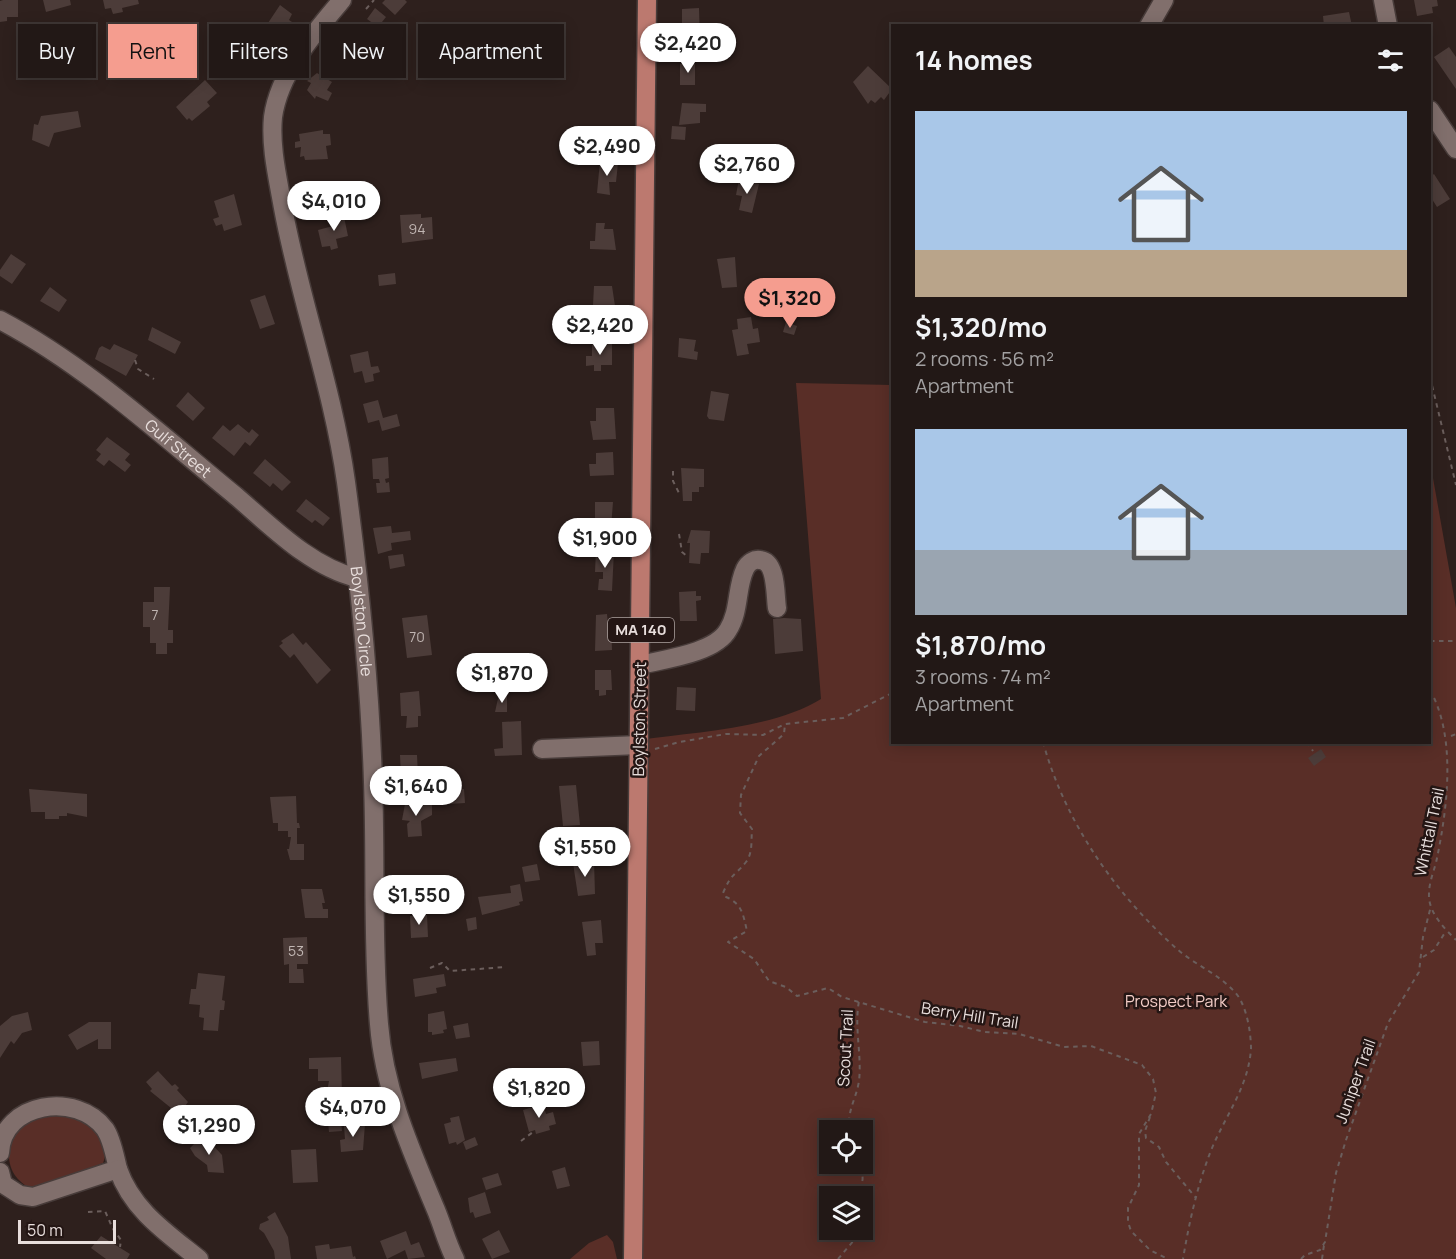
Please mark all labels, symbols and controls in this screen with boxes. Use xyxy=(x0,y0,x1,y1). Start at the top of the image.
pin: $2,420 xyxy=(639,23,737,74)
chip: Buy xyxy=(18,24,96,78)
chip: Rent xyxy=(108,24,197,78)
chip: Filters xyxy=(209,24,309,78)
chip: New xyxy=(321,24,406,78)
chip: Apartment xyxy=(418,24,564,78)
text: $2,420 xyxy=(654,29,722,56)
text: 14 homes xyxy=(915,42,1033,78)
icon: filters xyxy=(1374,44,1407,77)
pin: $2,490 xyxy=(558,126,656,177)
text: $2,490 xyxy=(573,132,641,159)
pin: $2,760 xyxy=(698,144,796,195)
text: $2,760 xyxy=(714,150,780,177)
icon: home xyxy=(1107,150,1215,258)
pin: $4,010 xyxy=(285,181,383,232)
text: $4,010 xyxy=(301,187,367,214)
house number: 94 xyxy=(409,219,425,238)
pin: $1,320 xyxy=(741,278,839,329)
text: $1,320 xyxy=(758,284,822,311)
pin: $2,420 xyxy=(551,305,649,356)
text: $1,320/mo xyxy=(915,309,1047,345)
text: $2,420 xyxy=(566,311,634,338)
text: 2 rooms · 56 m² xyxy=(915,345,1054,372)
text: Apartment xyxy=(915,372,1014,399)
street label: Gulf Street xyxy=(140,414,216,482)
icon: home xyxy=(1107,468,1215,576)
pin: $1,900 xyxy=(556,518,654,569)
text: $1,900 xyxy=(572,524,638,551)
street label: Boylston Circle xyxy=(346,565,378,677)
house number: 7 xyxy=(151,605,159,624)
road number: MA 140 xyxy=(608,618,674,642)
house number: 70 xyxy=(409,627,425,646)
text: $1,870/mo xyxy=(915,627,1046,663)
pin: $1,870 xyxy=(453,653,551,704)
text: $1,870 xyxy=(471,659,533,686)
street label: Boylston Street xyxy=(627,661,651,777)
text: 3 rooms · 74 m² xyxy=(915,663,1051,690)
text: Apartment xyxy=(915,690,1014,717)
pin: $1,640 xyxy=(367,766,465,817)
text: $1,640 xyxy=(384,772,448,799)
street label: Whittall Trail xyxy=(1409,786,1449,878)
pin: $1,550 xyxy=(536,827,634,878)
text: $1,550 xyxy=(553,833,617,860)
pin: $1,550 xyxy=(370,875,468,926)
text: $1,550 xyxy=(387,881,451,908)
house number: 53 xyxy=(288,941,304,960)
park label: Prospect Park xyxy=(1125,990,1228,1012)
street label: Berry Hill Trail xyxy=(920,996,1020,1034)
street label: Scout Trail xyxy=(832,1009,858,1087)
street label: Juniper Trail xyxy=(1330,1036,1380,1126)
pin: $1,820 xyxy=(490,1068,588,1119)
text: $1,820 xyxy=(507,1074,571,1101)
pin: $4,070 xyxy=(304,1087,402,1138)
text: $4,070 xyxy=(319,1093,387,1120)
pin: $1,290 xyxy=(160,1105,258,1156)
text: $1,290 xyxy=(177,1111,241,1138)
map controls xyxy=(819,1120,873,1240)
button: locate xyxy=(819,1120,873,1174)
button: layers xyxy=(819,1186,873,1240)
scale bar xyxy=(18,1217,116,1244)
text: 50 m xyxy=(27,1219,63,1241)

